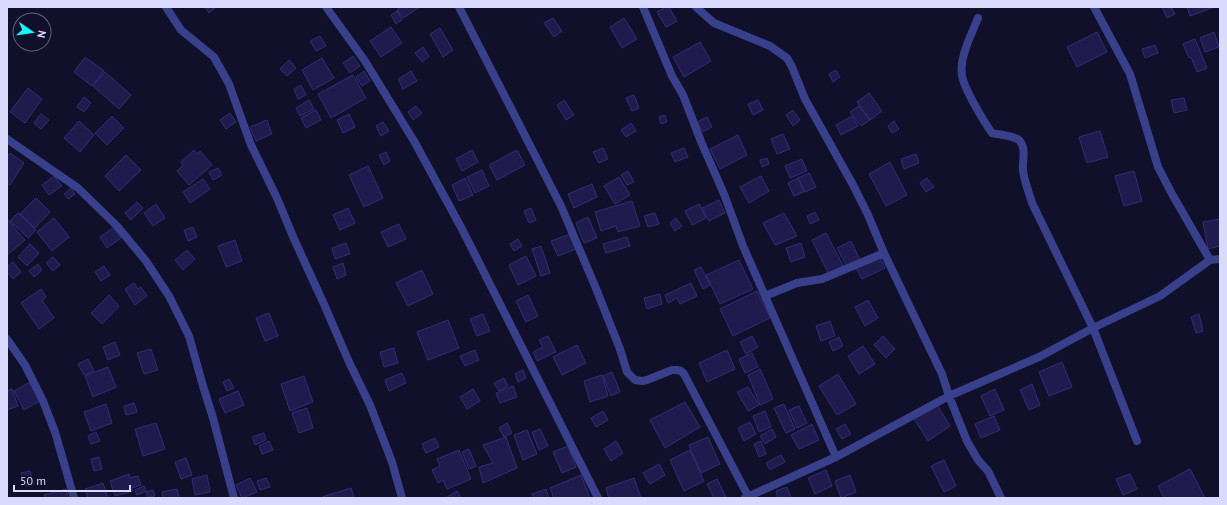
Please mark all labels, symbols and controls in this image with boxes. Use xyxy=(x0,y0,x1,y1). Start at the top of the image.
north arrow xyxy=(12,12,52,52)
text: N xyxy=(34,29,49,39)
scale bar xyxy=(14,467,130,493)
text: 50 m xyxy=(20,473,46,488)

